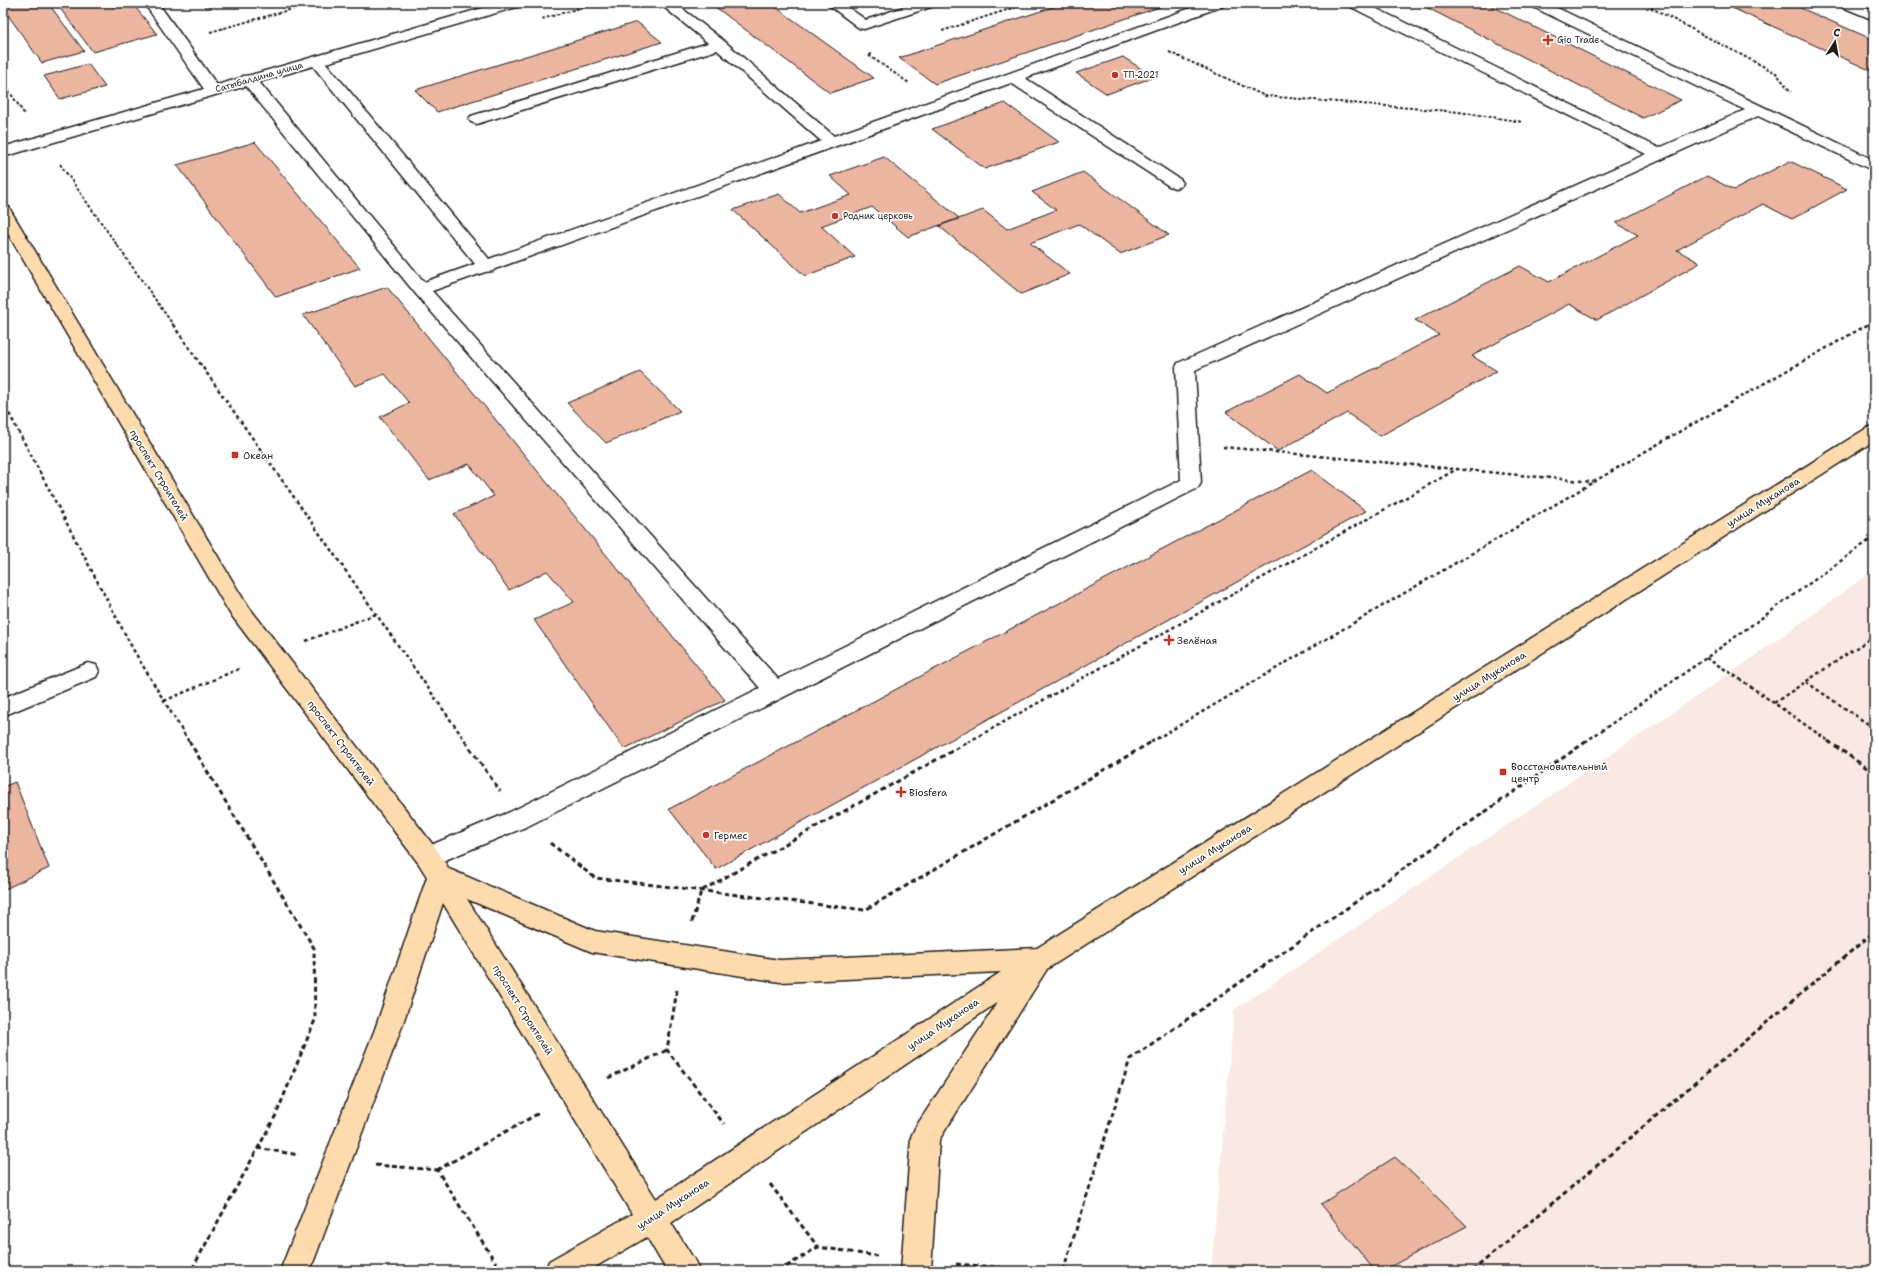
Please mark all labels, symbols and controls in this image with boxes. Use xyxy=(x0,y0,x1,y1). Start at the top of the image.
north arrow xyxy=(1815,22,1855,62)
text: С xyxy=(1832,25,1842,41)
marker: Gio Trade xyxy=(1542,34,1554,46)
place label: Gio Trade xyxy=(1557,34,1599,46)
street label: Сатыбалдина улица xyxy=(214,59,305,95)
place label: ТП-2021 xyxy=(1123,69,1158,81)
marker: ТП-2021 xyxy=(1110,70,1120,80)
place label: Родник церковь xyxy=(843,210,913,222)
marker: Родник церковь xyxy=(830,211,840,221)
street label: проспект Строителей xyxy=(127,427,192,523)
place label: Океан xyxy=(243,449,273,462)
marker: Океан xyxy=(230,450,240,460)
street label: улица Муканова xyxy=(1724,474,1803,530)
place label: Зелёная xyxy=(1177,634,1217,647)
marker: Зелёная xyxy=(1164,635,1174,645)
street label: улица Муканова xyxy=(1450,648,1529,704)
street label: проспект Строителей xyxy=(305,698,378,789)
place label: Восстановительный центр xyxy=(1511,760,1608,785)
marker: Восстановительный центр xyxy=(1498,767,1508,777)
place label: Biosfera xyxy=(909,786,948,799)
marker: Biosfera xyxy=(896,787,906,797)
street label: улица Муканова xyxy=(1176,821,1255,877)
place label: Гермес xyxy=(714,829,748,842)
marker: Гермес xyxy=(701,830,711,840)
street label: проспект Строителей xyxy=(490,963,556,1058)
street label: улица Муканова xyxy=(905,995,982,1053)
street label: улица Муканова xyxy=(634,1175,712,1232)

